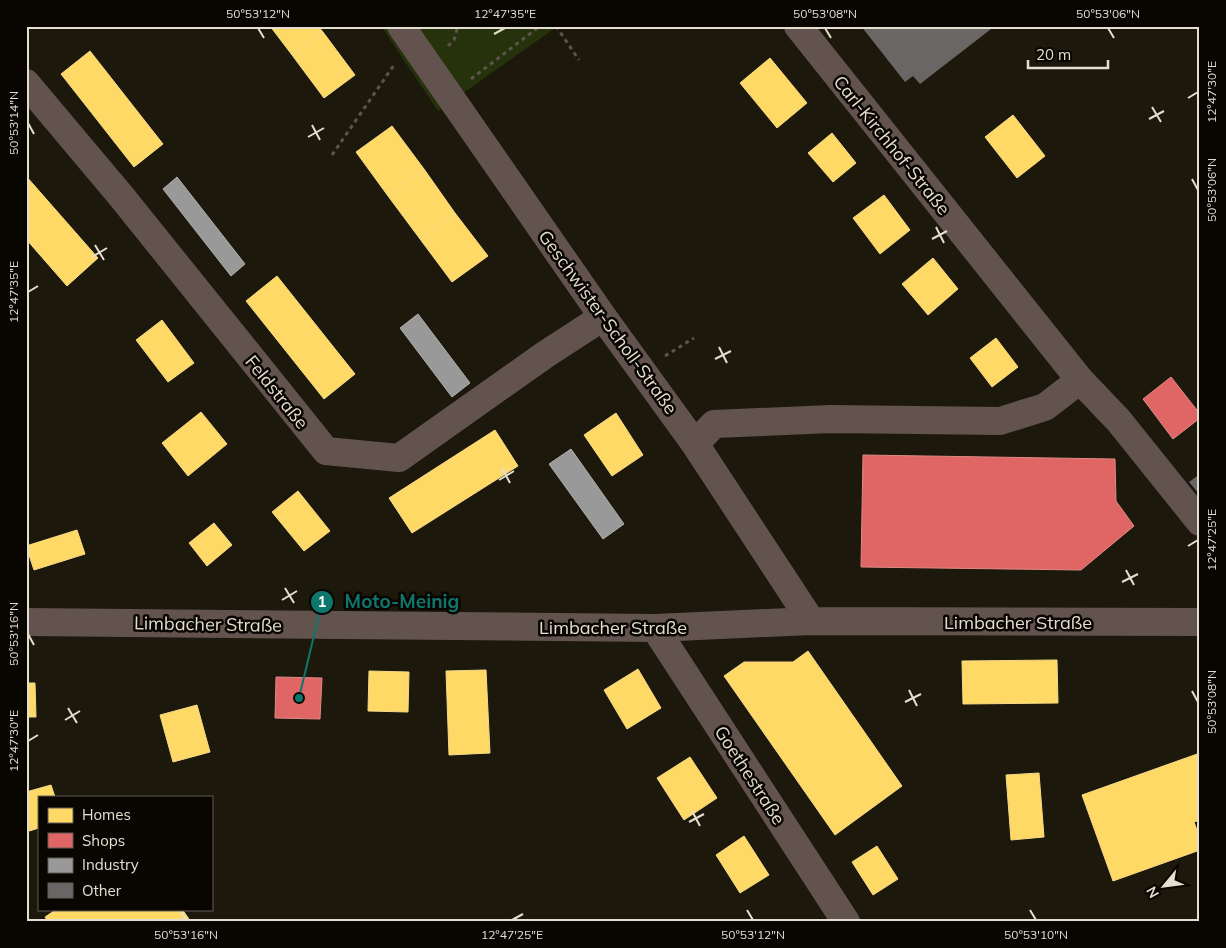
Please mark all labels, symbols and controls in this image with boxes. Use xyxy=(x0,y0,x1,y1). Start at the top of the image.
text: 50°53'12"N xyxy=(226,6,290,21)
text: 12°47'35"E xyxy=(474,6,536,21)
text: 50°53'08"N xyxy=(793,6,857,21)
text: 50°53'06"N xyxy=(1076,6,1140,21)
scale bar xyxy=(1028,38,1108,70)
text: 20 m xyxy=(1036,45,1071,64)
text: 12°47'30"E xyxy=(1204,61,1219,123)
street label: Carl-Kirchhof-Straße xyxy=(829,71,955,219)
text: 50°53'14"N xyxy=(6,91,21,155)
text: 50°53'06"N xyxy=(1204,158,1219,222)
street label: Geschwister-Scholl-Straße xyxy=(533,225,683,419)
text: 12°47'35"E xyxy=(6,261,21,323)
street label: Feldstraße xyxy=(240,350,314,434)
text: 12°47'25"E xyxy=(1204,509,1219,571)
callout: Moto-Meinig xyxy=(309,585,469,619)
text: Moto-Meinig xyxy=(345,589,459,613)
text: 1 xyxy=(317,592,327,611)
text: 50°53'16"N xyxy=(6,602,21,666)
street label: Limbacher Straße xyxy=(134,611,282,637)
street label: Limbacher Straße xyxy=(944,611,1092,634)
street label: Limbacher Straße xyxy=(539,616,687,639)
text: 50°53'08"N xyxy=(1204,670,1219,734)
text: 12°47'30"E xyxy=(6,710,21,772)
street label: Goethestraße xyxy=(709,721,791,829)
legend xyxy=(38,796,212,910)
text: Homes xyxy=(82,805,131,824)
text: Shops xyxy=(82,831,125,850)
text: Industry xyxy=(82,855,139,874)
north arrow xyxy=(1138,860,1188,910)
text: Other xyxy=(82,881,122,900)
text: N xyxy=(1142,883,1163,901)
text: 50°53'16"N xyxy=(154,927,218,942)
text: 12°47'25"E xyxy=(481,927,543,942)
text: 50°53'12"N xyxy=(721,927,785,942)
text: 50°53'10"N xyxy=(1004,927,1068,942)

